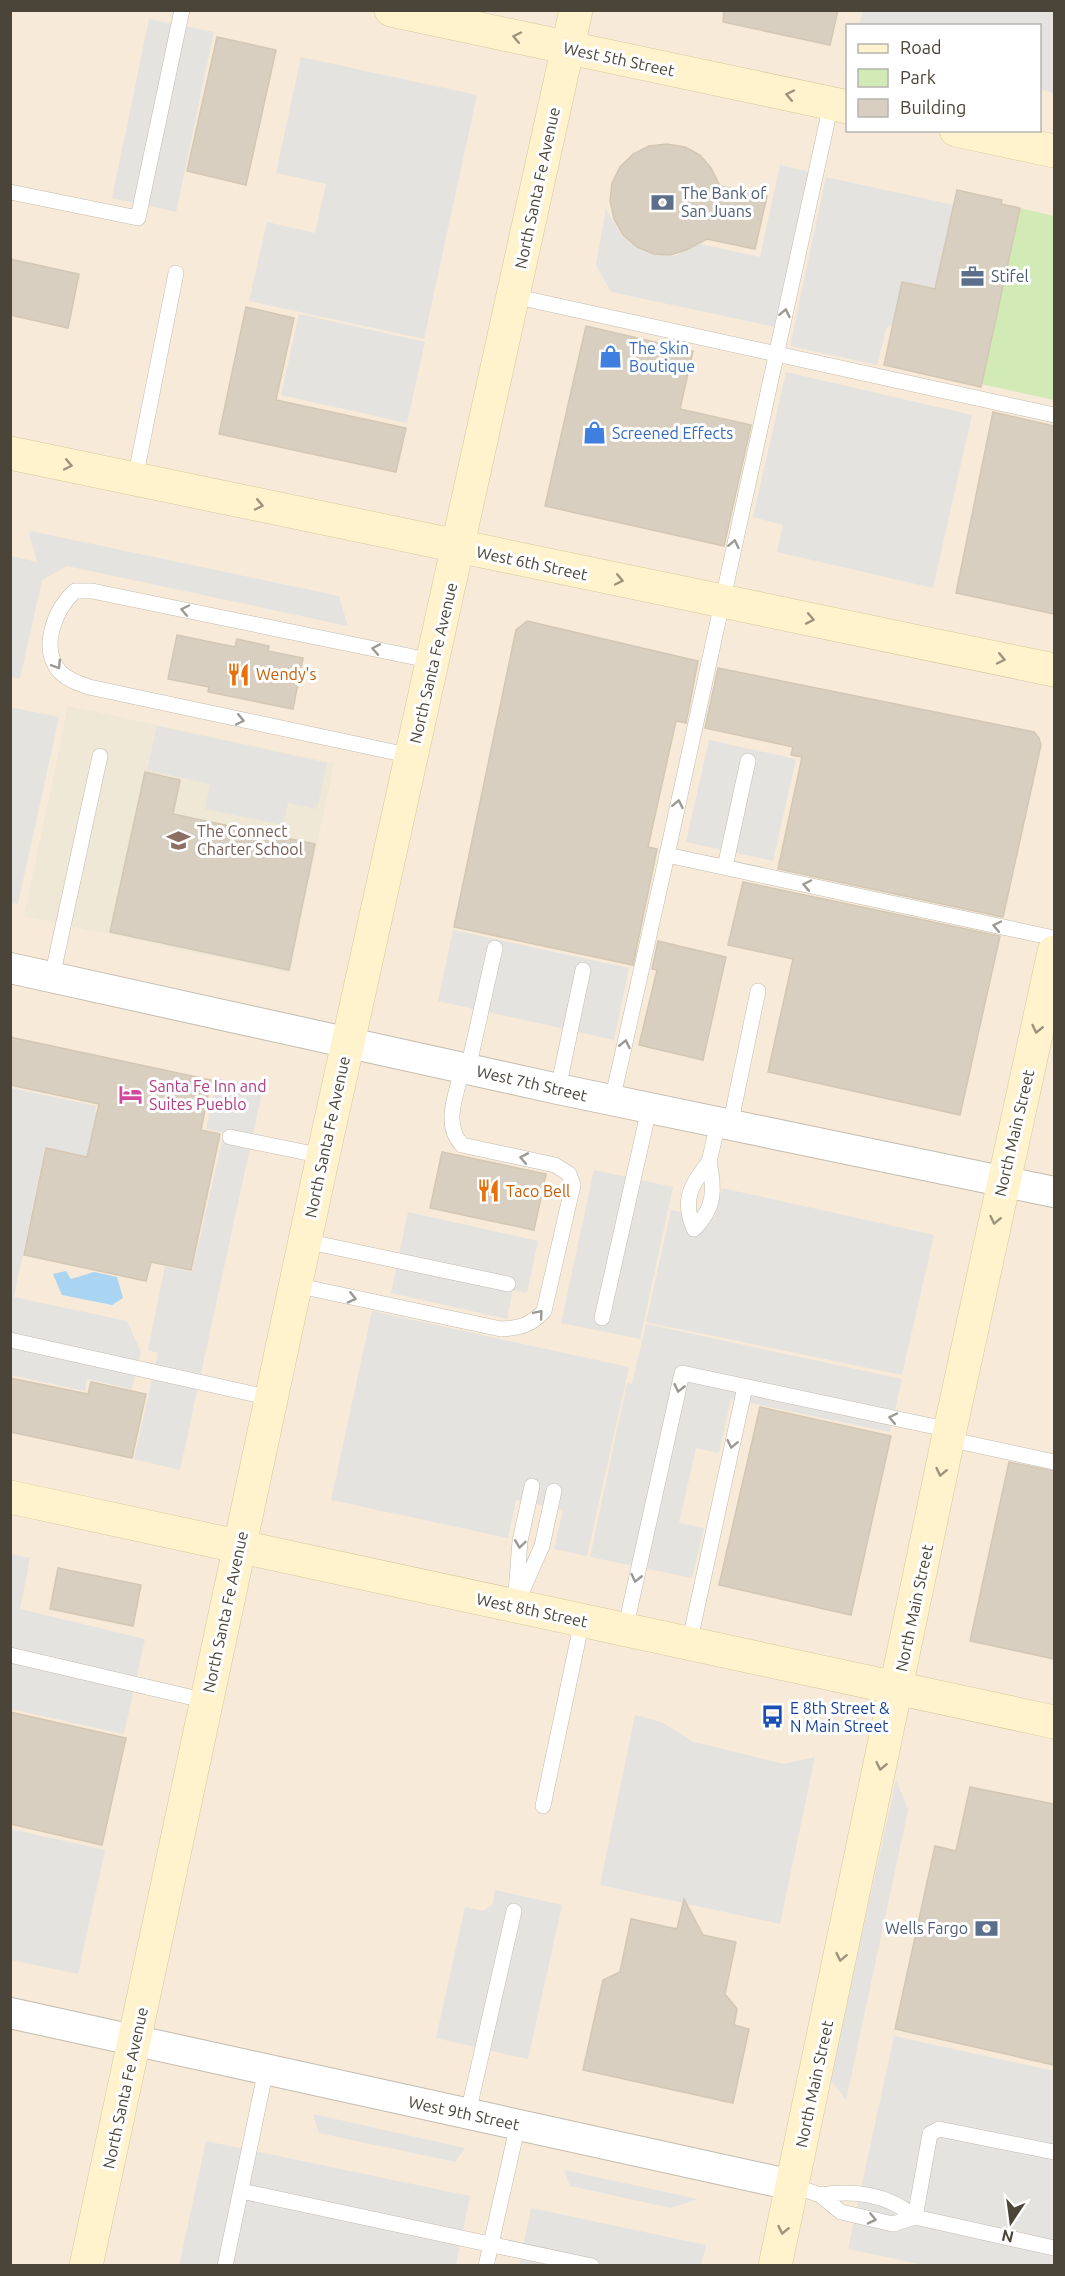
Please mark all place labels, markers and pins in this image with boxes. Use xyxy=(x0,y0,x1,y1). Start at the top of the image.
place label: The Bank of San Juans xyxy=(681,184,767,220)
bank icon: The Bank of San Juans xyxy=(650,189,676,215)
office icon: Stifel xyxy=(960,263,986,289)
place label: Stifel xyxy=(991,267,1029,285)
place label: The Skin Boutique xyxy=(629,339,695,375)
shop icon: The Skin Boutique xyxy=(598,344,624,370)
shop icon: Screened Effects xyxy=(581,420,607,446)
place label: Screened Effects xyxy=(612,424,733,442)
restaurant icon: Wendy's xyxy=(225,661,251,687)
place label: Wendy's xyxy=(256,665,316,683)
place label: The Connect Charter School xyxy=(197,822,303,858)
school or university icon: The Connect Charter School xyxy=(166,827,192,853)
place label: Santa Fe Inn and Suites Pueblo xyxy=(149,1077,267,1113)
hotel icon: Santa Fe Inn and Suites Pueblo xyxy=(118,1082,144,1108)
restaurant icon: Taco Bell xyxy=(475,1178,501,1204)
place label: Taco Bell xyxy=(506,1182,570,1200)
place label: E 8th Street & N Main Street xyxy=(790,1699,890,1735)
bus stop icon: E 8th Street & N Main Street xyxy=(759,1704,785,1730)
bank icon: Wells Fargo xyxy=(973,1915,999,1941)
place label: Wells Fargo xyxy=(885,1919,968,1937)

